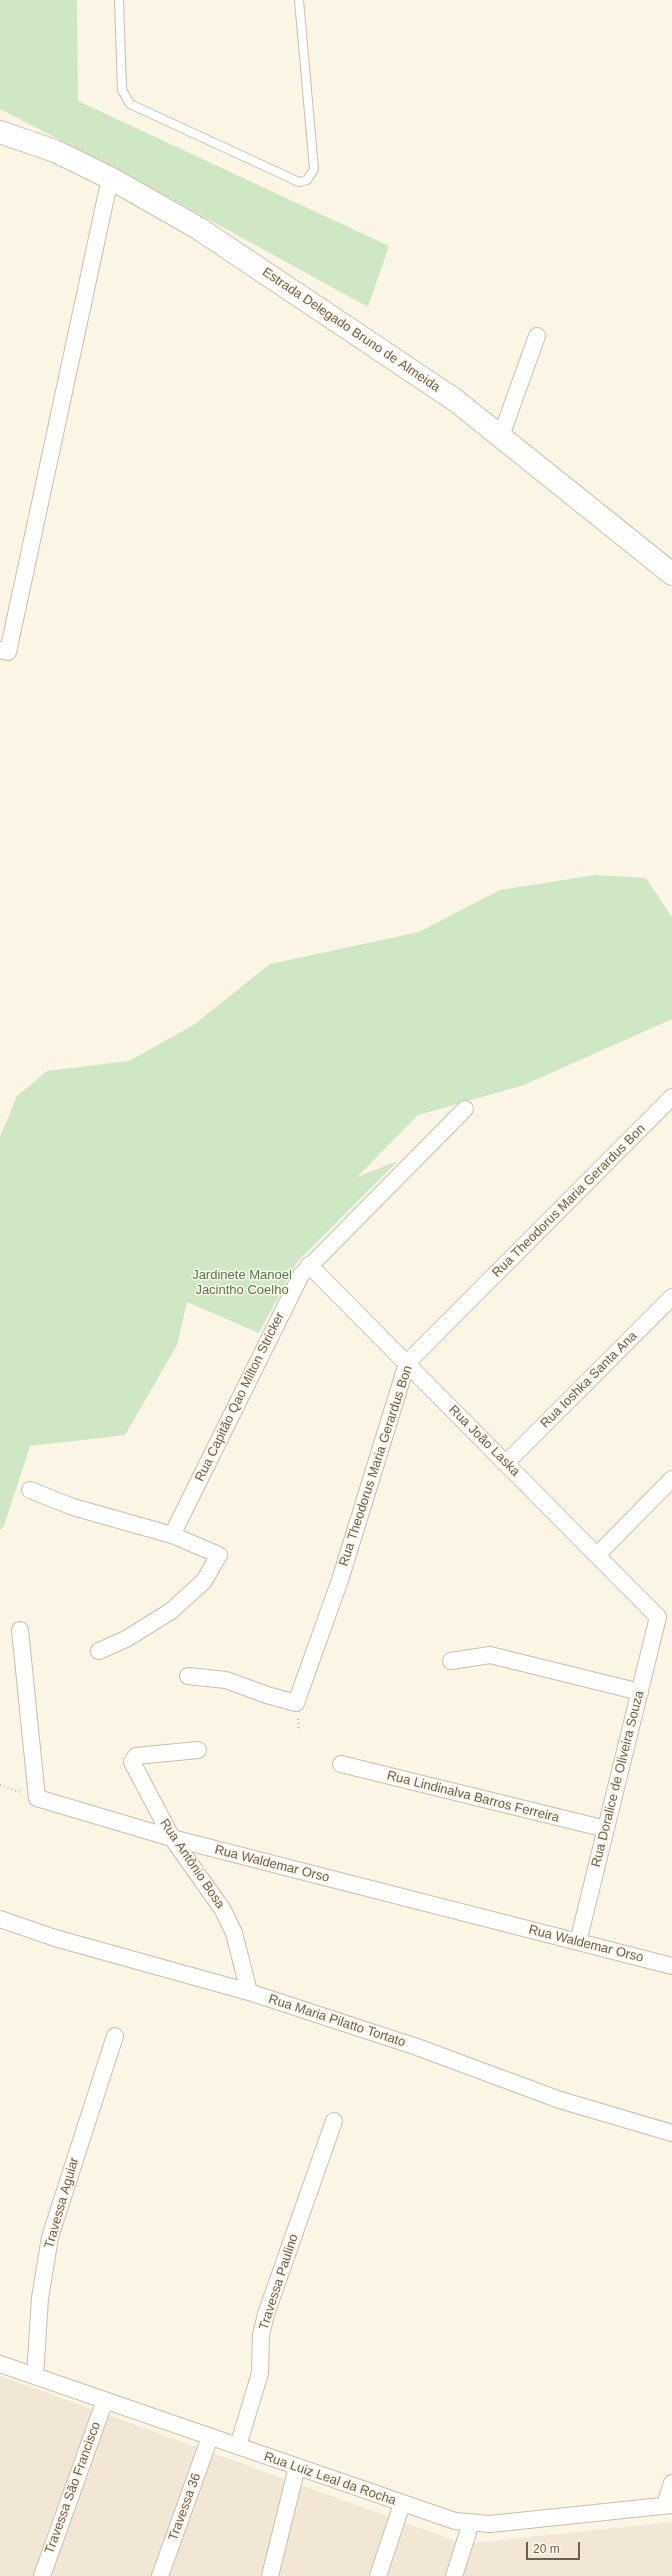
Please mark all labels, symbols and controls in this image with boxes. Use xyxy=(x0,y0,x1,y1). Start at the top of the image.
street label: Estrada Delegado Bruno de Almeida xyxy=(259,265,443,395)
street label: Rua Theodorus Maria Gerardus Bon xyxy=(489,1121,649,1281)
park label: Jardinete Manoel Jacintho Coelho xyxy=(192,1267,292,1298)
street label: Rua Capitão Qao Milton Stricker xyxy=(192,1310,288,1484)
street label: Rua Ioshka Santa Ana xyxy=(537,1328,641,1432)
street label: Rua Theodorus Maria Gerardus Bon xyxy=(336,1364,416,1568)
street label: Rua João Laska xyxy=(445,1402,523,1480)
street label: Rua Doralice de Oliveira Souza xyxy=(588,1689,648,1869)
street label: Rua Lindinalva Barros Ferreira xyxy=(385,1768,561,1826)
street label: Rua Antônio Bosa xyxy=(156,1816,228,1912)
street label: Rua Waldemar Orso xyxy=(213,1842,331,1886)
street label: Rua Waldemar Orso xyxy=(527,1922,645,1966)
street label: Rua Maria Pilatto Tortato xyxy=(267,1991,407,2051)
street label: Travessa Aguiar xyxy=(42,2156,82,2250)
street label: Travessa Paulino xyxy=(256,2232,302,2332)
street label: Travessa São Francisco xyxy=(42,2420,104,2556)
street label: Rua Luiz Leal da Rocha xyxy=(262,2449,398,2509)
street label: Travessa 36 xyxy=(166,2471,204,2543)
scale bar xyxy=(528,2534,582,2560)
text: 20 m xyxy=(533,2542,560,2556)

